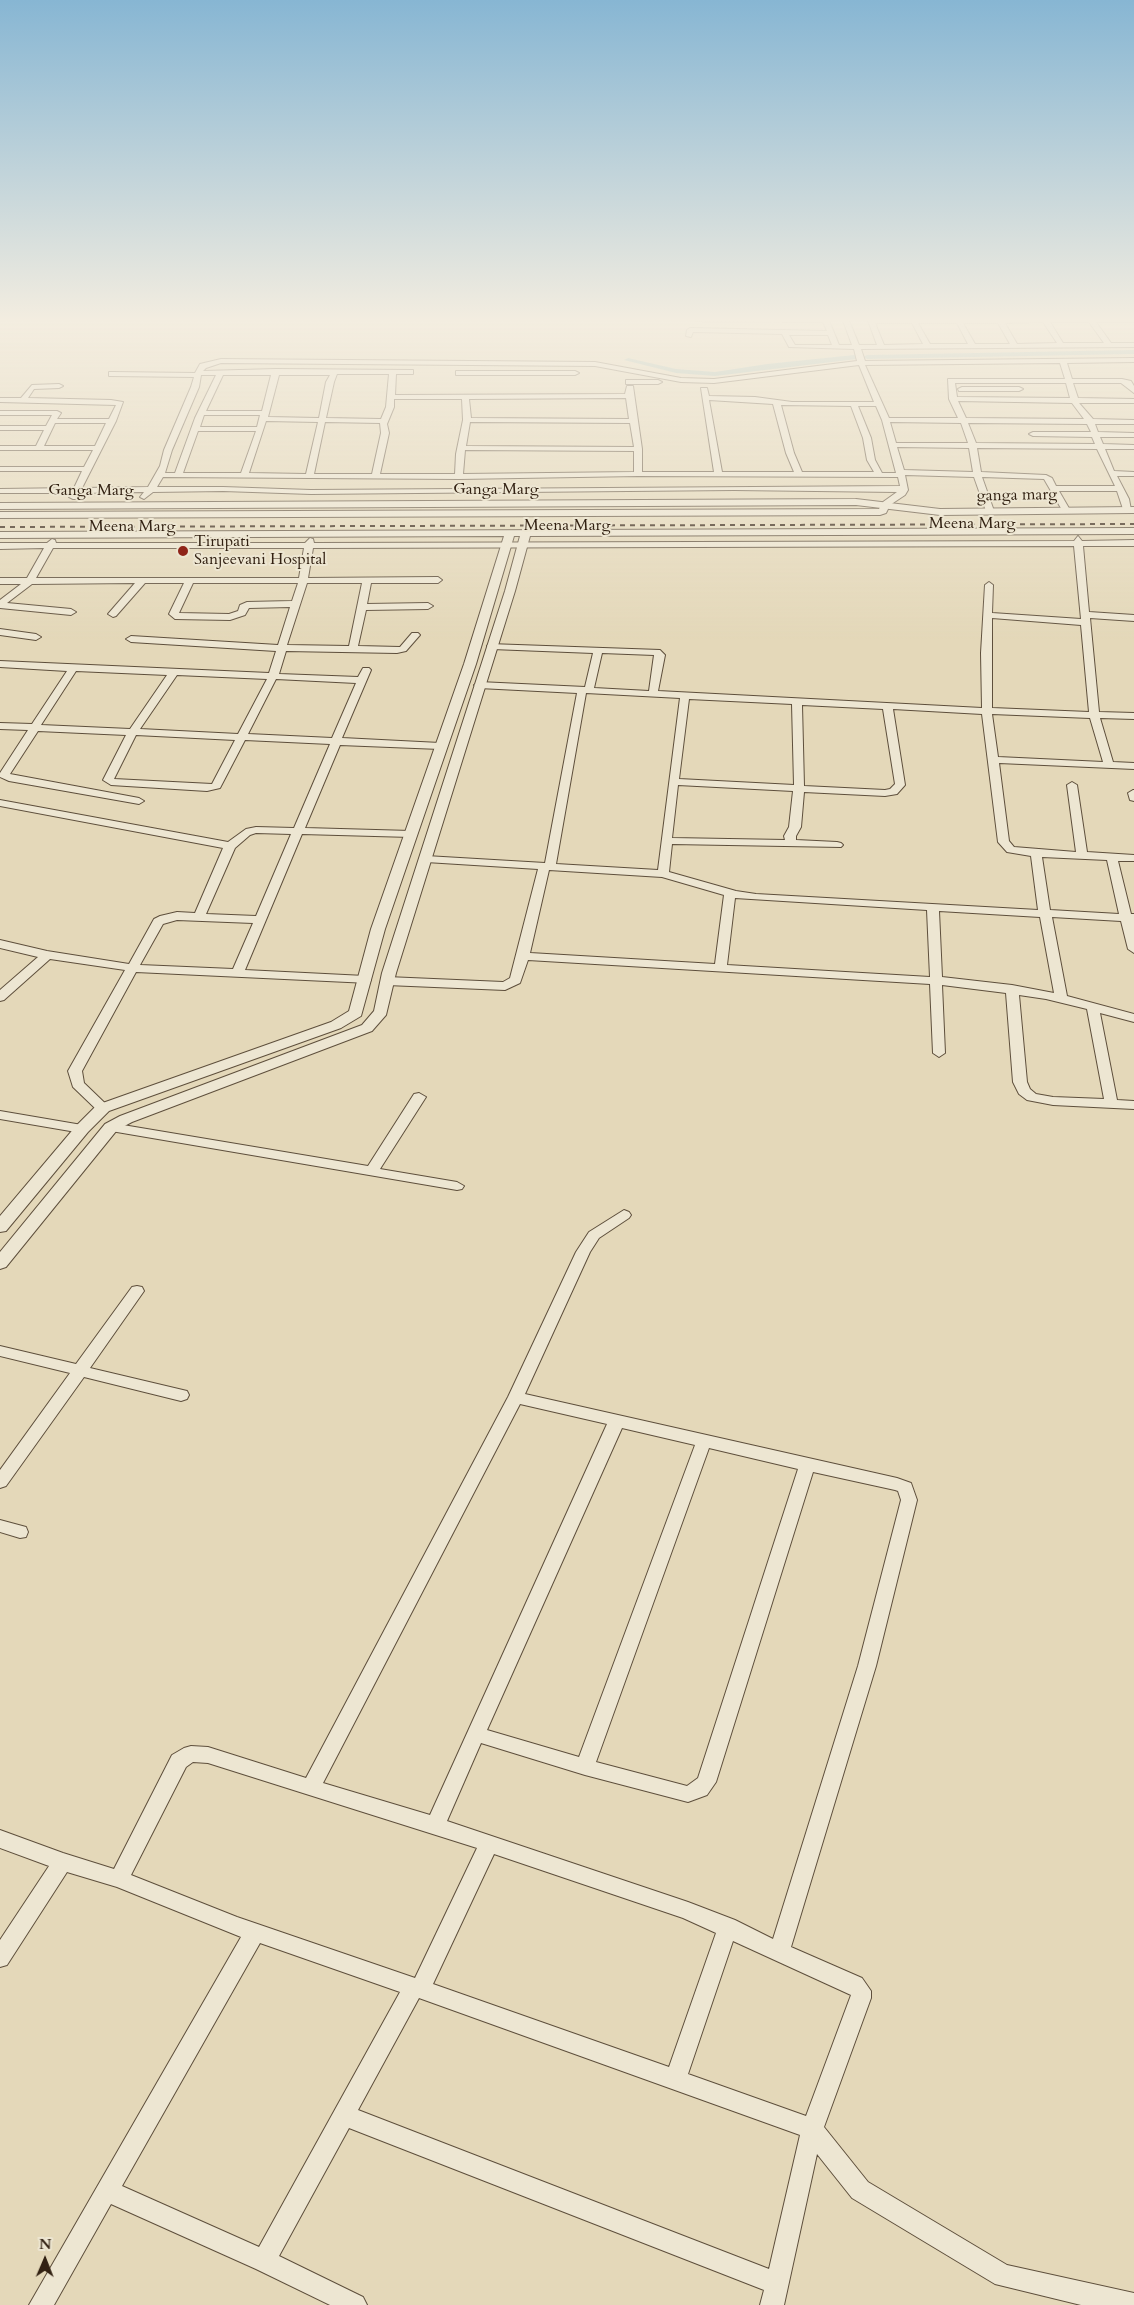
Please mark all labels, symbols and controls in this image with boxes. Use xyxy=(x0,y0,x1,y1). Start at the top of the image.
street label: Ganga Marg xyxy=(453,480,539,500)
street label: Ganga Marg xyxy=(48,481,134,501)
street label: ganga marg xyxy=(977,486,1057,506)
street label: Meena Marg xyxy=(929,514,1015,534)
street label: Meena Marg xyxy=(524,516,610,536)
street label: Meena Marg xyxy=(89,517,175,537)
place label: Tirupati Sanjeevani Hospital xyxy=(194,532,326,570)
marker: Tirupati Sanjeevani Hospital xyxy=(176,544,190,558)
north arrow xyxy=(20,2235,70,2285)
text: N xyxy=(39,2235,52,2254)

